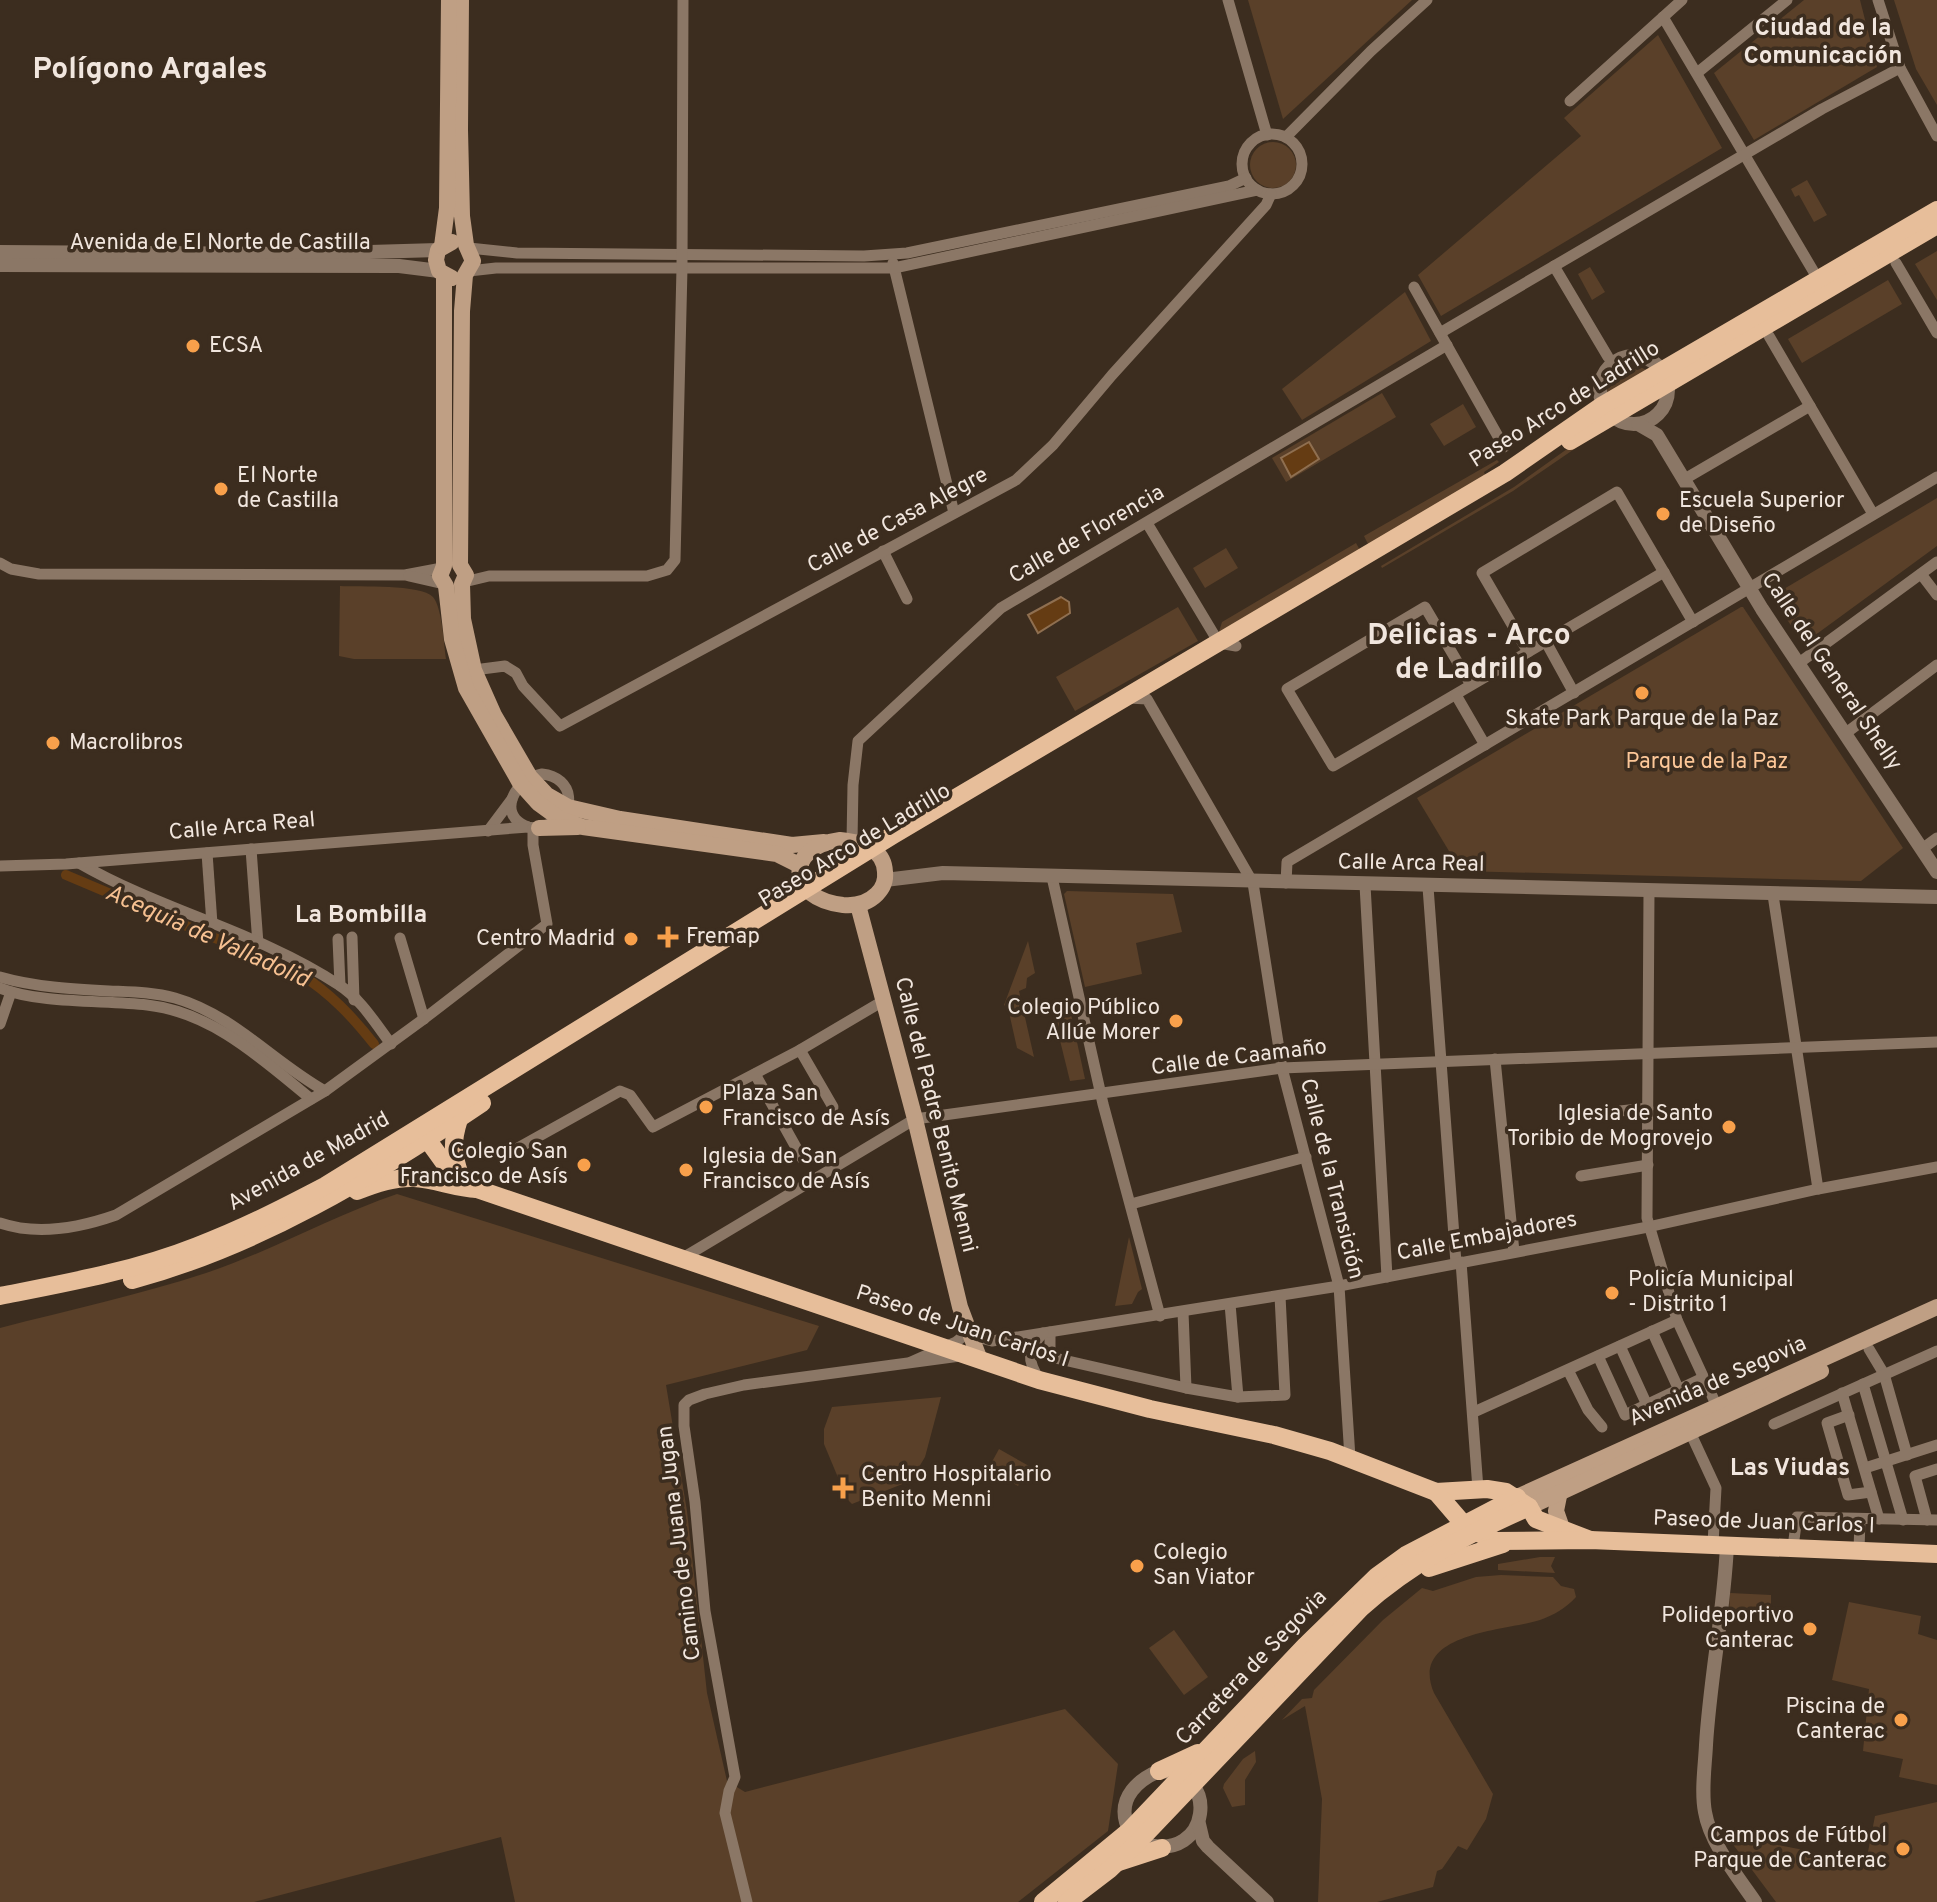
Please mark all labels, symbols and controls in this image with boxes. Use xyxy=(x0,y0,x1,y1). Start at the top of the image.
district label: Ciudad de la Comunicación xyxy=(1744,14,1902,72)
district label: Polígono Argales xyxy=(32,52,268,89)
street label: Avenida de El Norte de Castilla xyxy=(69,230,371,257)
place label: ECSA xyxy=(209,333,263,360)
street label: Paseo Arco de Ladrillo xyxy=(1465,335,1665,475)
marker: ECSA xyxy=(184,337,202,355)
street label: Calle de Casa Alegre xyxy=(803,462,993,580)
place label: El Norte de Castilla xyxy=(237,463,339,515)
marker: El Norte de Castilla xyxy=(212,480,230,498)
street label: Calle de Florencia xyxy=(1004,480,1170,590)
place label: Escuela Superior de Diseño xyxy=(1679,488,1845,540)
marker: Escuela Superior de Diseño xyxy=(1654,505,1672,523)
street label: Calle del General Shelly xyxy=(1755,568,1907,776)
district label: Delicias - Arco de Ladrillo xyxy=(1367,618,1571,689)
marker: Skate Park Parque de la Paz xyxy=(1633,684,1651,702)
place label: Skate Park Parque de la Paz xyxy=(1505,706,1779,733)
place label: Macrolibros xyxy=(69,730,183,757)
marker: Macrolibros xyxy=(44,734,62,752)
park label: Parque de la Paz xyxy=(1626,749,1788,776)
street label: Paseo Arco de Ladrillo xyxy=(754,778,956,914)
street label: Calle Arca Real xyxy=(168,807,316,847)
street label: Calle Arca Real xyxy=(1337,849,1485,879)
water label: Acequia de Valladolid xyxy=(100,878,316,996)
district label: La Bombilla xyxy=(295,901,427,931)
place label: Fremap xyxy=(686,924,760,951)
place label: Centro Madrid xyxy=(476,926,615,953)
marker: Fremap xyxy=(657,926,679,948)
marker: Centro Madrid xyxy=(622,930,640,948)
street label: Calle del Padre Benito Menni xyxy=(888,975,982,1255)
place label: Colegio Público Allúe Morer xyxy=(1007,995,1160,1047)
marker: Colegio Público Allúe Morer xyxy=(1167,1012,1185,1030)
street label: Calle de Caamaño xyxy=(1150,1034,1328,1082)
street label: Calle de la Transición xyxy=(1293,1076,1369,1282)
place label: Plaza San Francisco de Asís xyxy=(722,1081,890,1133)
marker: Plaza San Francisco de Asís xyxy=(697,1098,715,1116)
place label: Iglesia de Santo Toribio de Mogrovejo xyxy=(1507,1101,1713,1153)
street label: Avenida de Madrid xyxy=(223,1106,395,1218)
marker: Iglesia de Santo Toribio de Mogrovejo xyxy=(1720,1118,1738,1136)
place label: Colegio San Francisco de Asís xyxy=(400,1139,568,1191)
place label: Iglesia de San Francisco de Asís xyxy=(702,1144,870,1196)
marker: Colegio San Francisco de Asís xyxy=(575,1156,593,1174)
marker: Iglesia de San Francisco de Asís xyxy=(677,1161,695,1179)
street label: Calle Embajadores xyxy=(1395,1206,1579,1268)
place label: Policía Municipal - Distrito 1 xyxy=(1628,1267,1794,1319)
street label: Paseo de Juan Carlos I xyxy=(852,1280,1072,1374)
marker: Policía Municipal - Distrito 1 xyxy=(1603,1284,1621,1302)
street label: Avenida de Segovia xyxy=(1625,1331,1811,1433)
street label: Camino de Juana Jugan xyxy=(652,1424,708,1662)
district label: Las Viudas xyxy=(1730,1454,1850,1484)
place label: Centro Hospitalario Benito Menni xyxy=(861,1462,1052,1514)
marker: Centro Hospitalario Benito Menni xyxy=(832,1477,854,1499)
street label: Paseo de Juan Carlos I xyxy=(1653,1506,1875,1540)
place label: Colegio San Viator xyxy=(1153,1540,1255,1592)
marker: Colegio San Viator xyxy=(1128,1557,1146,1575)
street label: Carretera de Segovia xyxy=(1171,1584,1333,1752)
place label: Polideportivo Canterac xyxy=(1661,1603,1794,1655)
marker: Polideportivo Canterac xyxy=(1801,1620,1819,1638)
place label: Piscina de Canterac xyxy=(1785,1694,1885,1746)
marker: Piscina de Canterac xyxy=(1892,1711,1910,1729)
place label: Campos de Fútbol Parque de Canterac xyxy=(1693,1823,1887,1875)
marker: Campos de Fútbol Parque de Canterac xyxy=(1894,1840,1912,1858)

